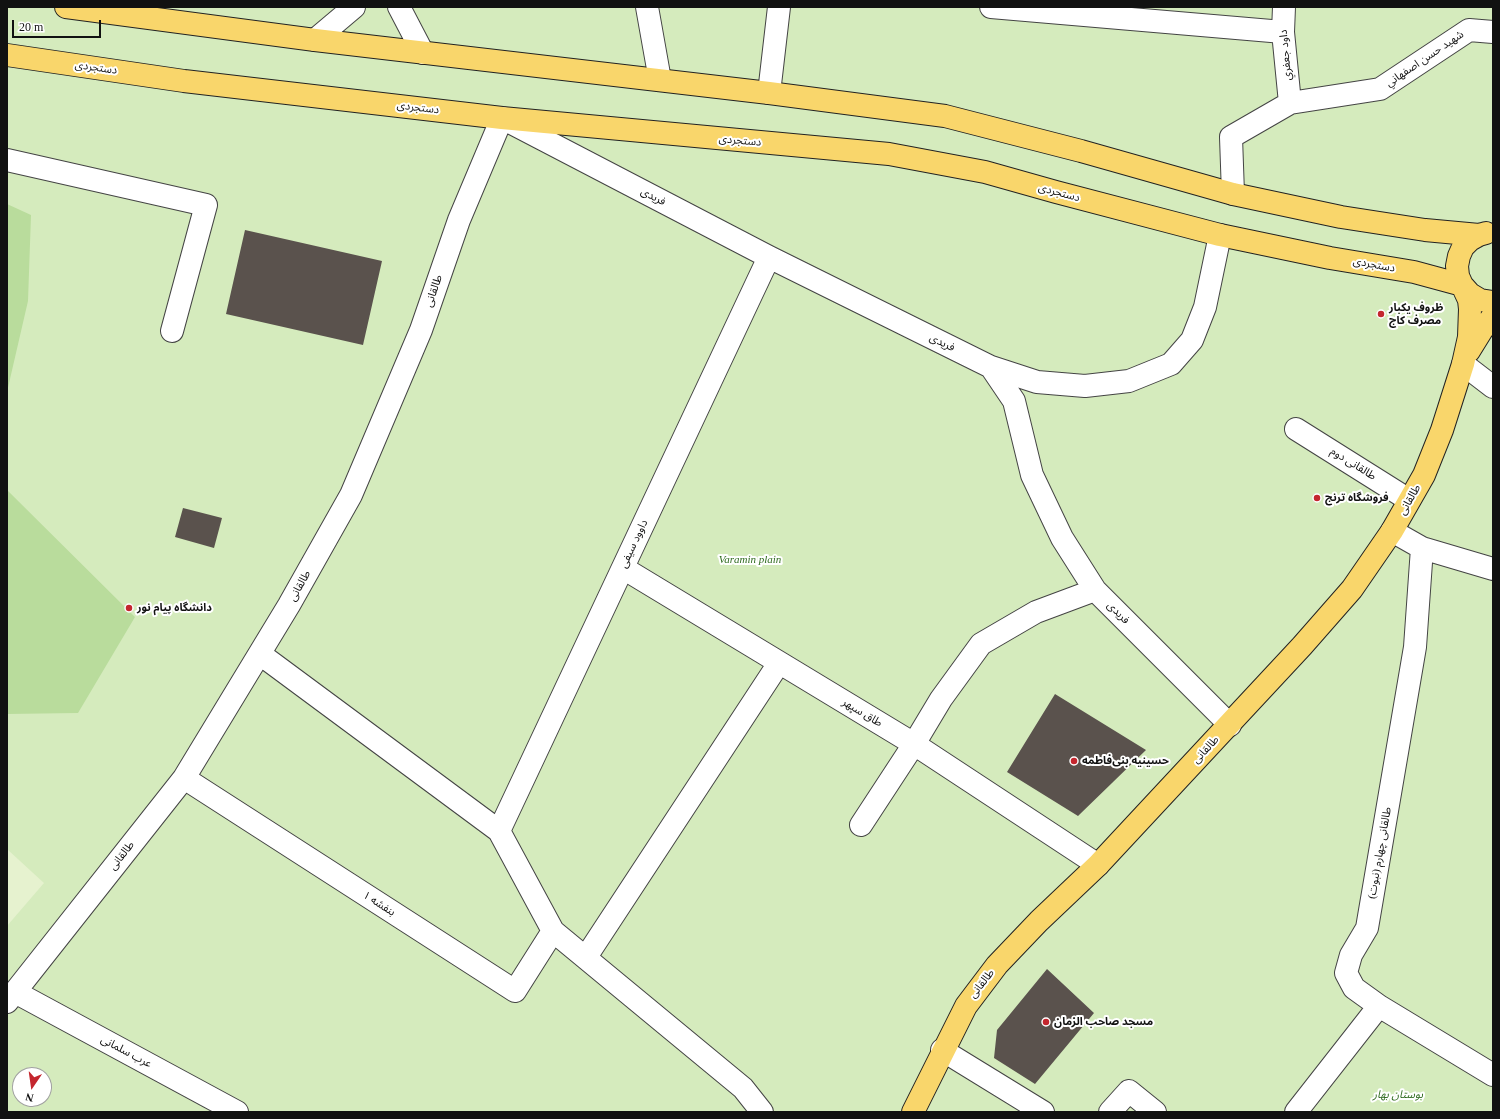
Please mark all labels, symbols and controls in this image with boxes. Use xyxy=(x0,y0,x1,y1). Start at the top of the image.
scale bar xyxy=(14,12,103,38)
text: 20 m xyxy=(19,20,43,34)
street label: شهيد حسن اصفهاني xyxy=(1383,28,1467,90)
street label: داود جعفري xyxy=(1277,29,1295,81)
street label: دستجردی xyxy=(74,58,118,78)
street label: دستجردی xyxy=(396,99,440,117)
street label: دستجردی xyxy=(718,133,762,149)
street label: دستجردی xyxy=(1037,181,1081,205)
street label: فریدی xyxy=(638,185,668,209)
street label: دستجردی xyxy=(1352,255,1396,275)
street label: طالقانی xyxy=(422,273,446,309)
place label: ظروف یکبار مصرف کاج xyxy=(1389,301,1443,327)
marker: ظروف یکبار مصرف کاج xyxy=(1376,309,1386,319)
street label: فریدی xyxy=(927,331,957,355)
street label: طالقانی دوم xyxy=(1328,445,1378,483)
street label: طالقانی xyxy=(1396,482,1424,518)
place label: فروشگاه ترنج xyxy=(1325,491,1389,505)
marker: فروشگاه ترنج xyxy=(1312,493,1322,503)
street label: داوود سیفی xyxy=(617,518,651,570)
park label: Varamin plain xyxy=(719,553,781,567)
street label: طالقانی xyxy=(286,568,314,604)
street label: فریدی xyxy=(1104,599,1132,627)
place label: دانشگاه پیام نور xyxy=(137,601,212,615)
marker: دانشگاه پیام نور xyxy=(124,603,134,613)
street label: طاق سپهر xyxy=(839,696,885,730)
street label: طالقانی xyxy=(1190,733,1222,767)
place label: حسینیه بنی‌فاطمه xyxy=(1082,754,1169,768)
marker: حسینیه بنی‌فاطمه xyxy=(1069,756,1079,766)
street label: طالقانی چهارم (نبوت) xyxy=(1365,806,1395,900)
street label: طالقانی xyxy=(107,839,137,873)
street label: بنفشه ۱ xyxy=(360,889,398,919)
street label: طالقانی xyxy=(967,967,997,1001)
place label: مسجد صاحب الزمان xyxy=(1054,1015,1153,1029)
marker: مسجد صاحب الزمان xyxy=(1041,1017,1051,1027)
street label: عرب سلمانی xyxy=(98,1033,154,1071)
north arrow xyxy=(12,1067,52,1107)
park label: بوستان بهار xyxy=(1373,1088,1423,1102)
text: N xyxy=(24,1091,35,1104)

